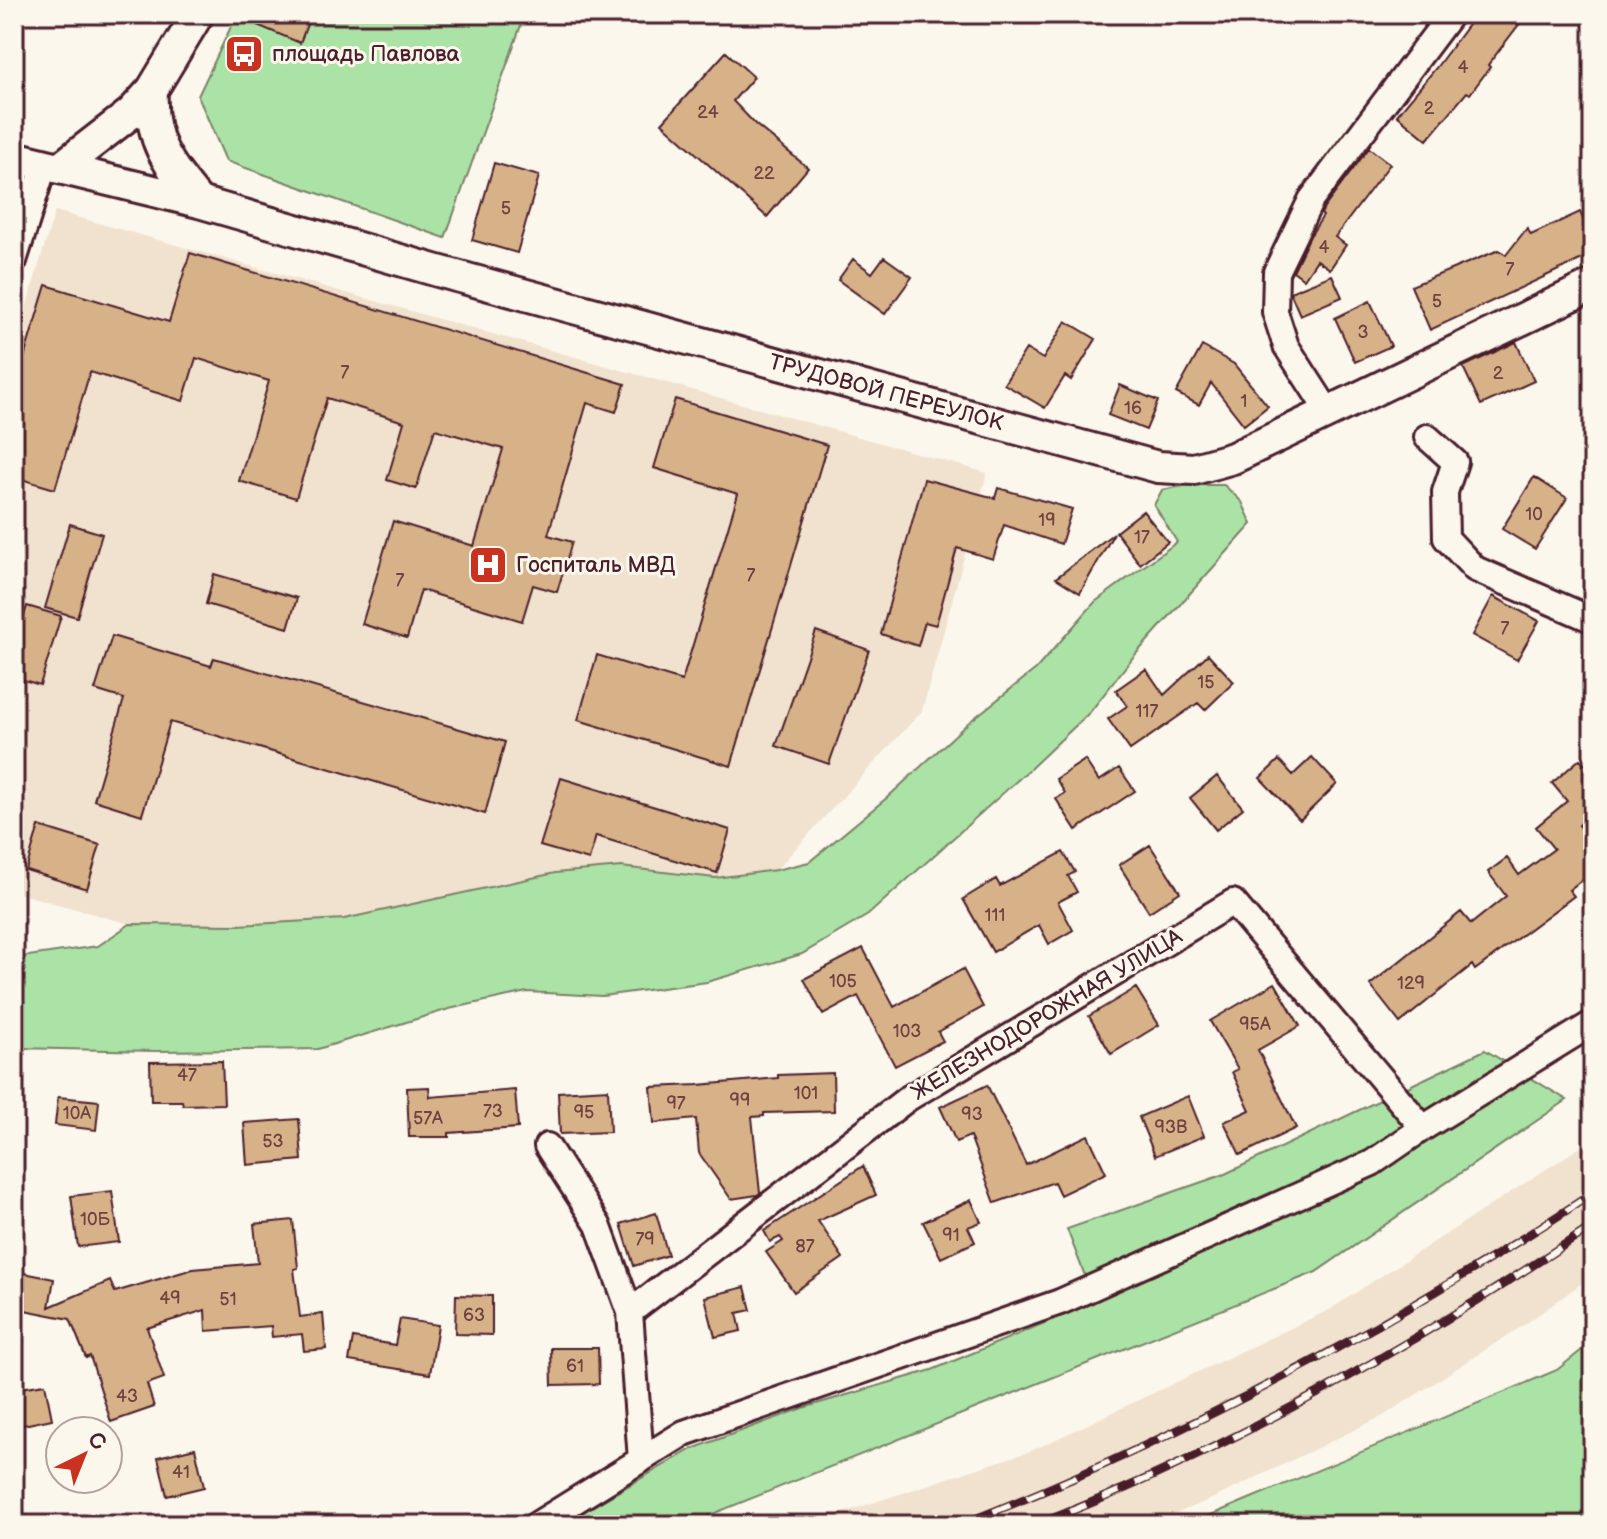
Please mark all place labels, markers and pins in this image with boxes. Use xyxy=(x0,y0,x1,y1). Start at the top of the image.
bus stop icon: площадь Павлова xyxy=(223,33,265,75)
place label: площадь Павлова xyxy=(272,41,459,68)
hospital icon: Госпиталь МВД xyxy=(467,544,509,586)
place label: Госпиталь МВД xyxy=(516,552,676,579)

